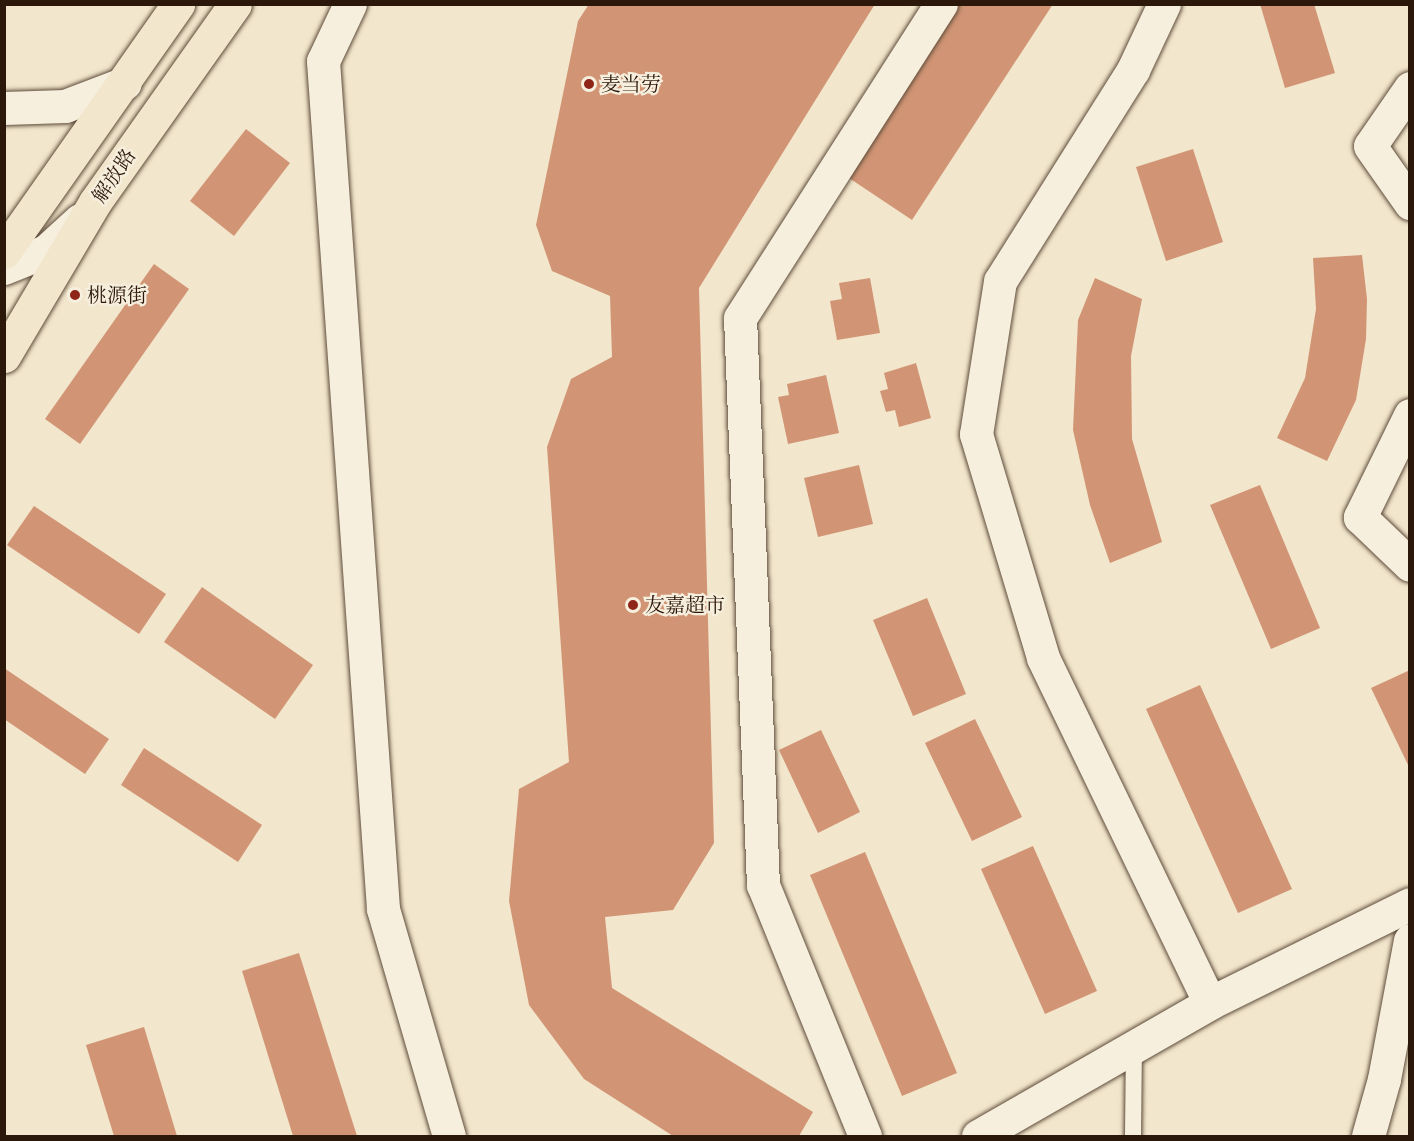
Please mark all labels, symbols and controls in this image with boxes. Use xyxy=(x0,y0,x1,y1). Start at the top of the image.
place label: 麦当劳 xyxy=(601,72,661,96)
marker: 麦当劳 xyxy=(582,77,596,91)
street label: 解放路 xyxy=(87,144,141,208)
place label: 桃源街 xyxy=(87,283,147,307)
marker: 桃源街 xyxy=(68,288,82,302)
place label: 友嘉超市 xyxy=(645,593,725,617)
marker: 友嘉超市 xyxy=(626,598,640,612)

